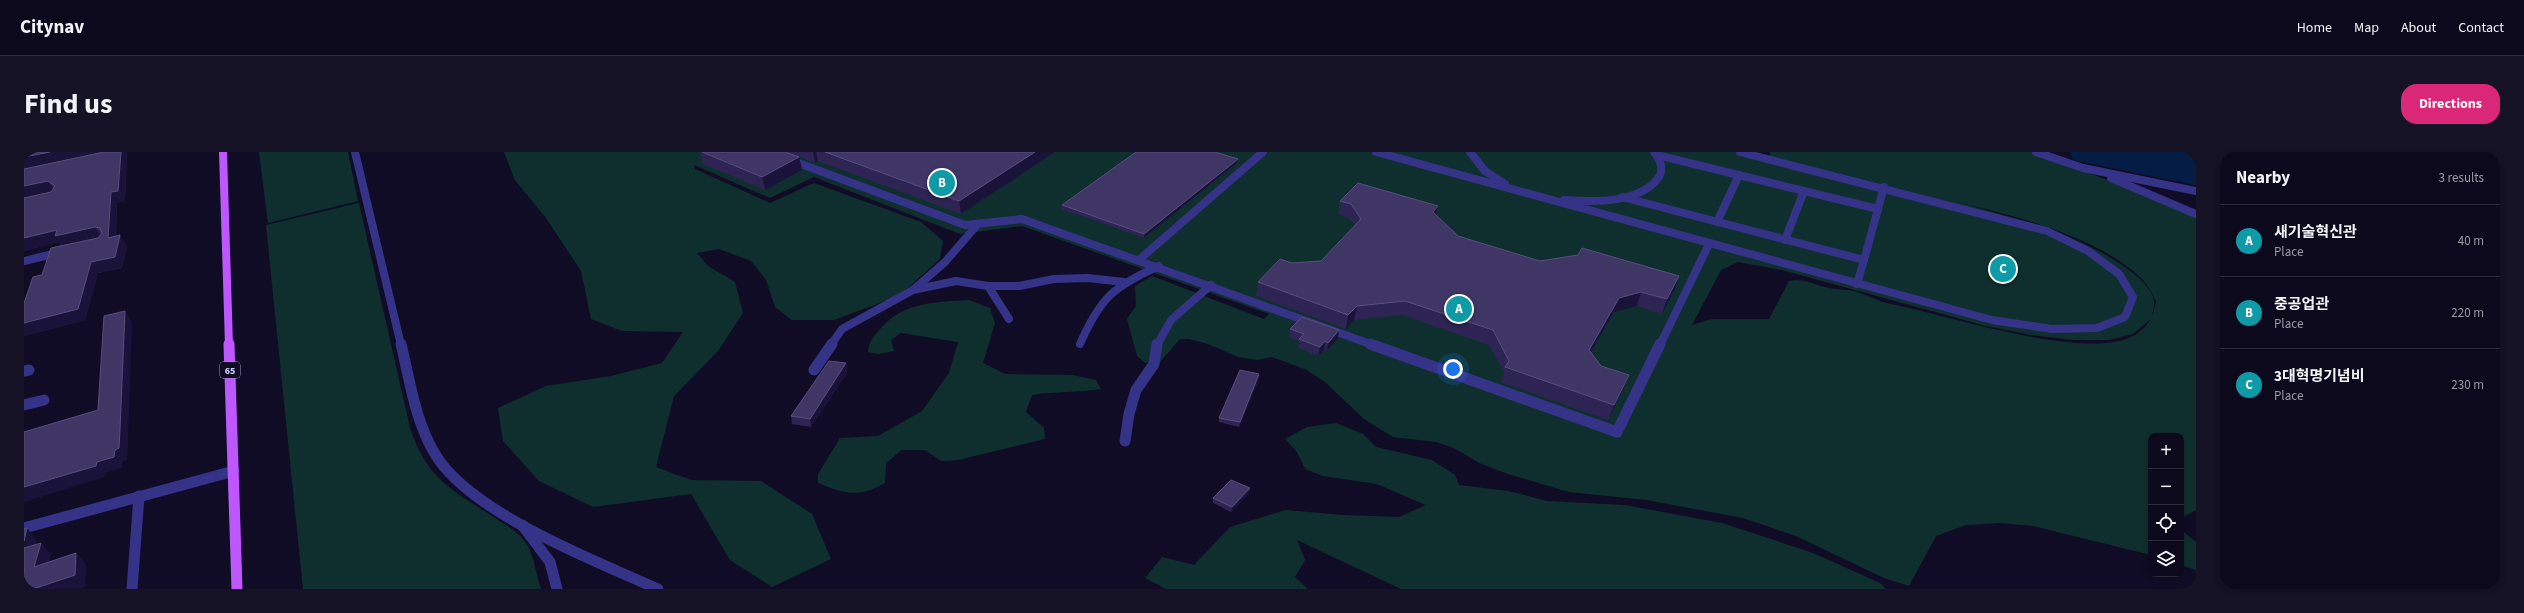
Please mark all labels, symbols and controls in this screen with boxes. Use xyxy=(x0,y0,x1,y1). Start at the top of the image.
text: Citynav xyxy=(20,14,84,41)
text: Home xyxy=(2297,18,2332,38)
text: Map xyxy=(2354,18,2379,38)
text: About xyxy=(2401,18,2436,38)
text: Contact xyxy=(2458,18,2504,38)
text: Find us xyxy=(24,84,112,124)
button: Directions xyxy=(2401,84,2500,124)
text: Nearby xyxy=(2236,166,2290,190)
pin: B xyxy=(929,168,955,198)
text: 3 results xyxy=(2439,169,2484,187)
text: 새기술혁신관 xyxy=(2274,222,2357,243)
text: A xyxy=(2245,232,2253,250)
text: 40 m xyxy=(2458,232,2484,250)
text: Place xyxy=(2274,243,2303,261)
pin: C xyxy=(1990,254,2016,284)
pin: A xyxy=(1446,294,1472,324)
text: 중공업관 xyxy=(2274,294,2329,315)
text: B xyxy=(2245,304,2253,322)
text: 220 m xyxy=(2451,304,2484,322)
text: Place xyxy=(2274,315,2303,333)
your location xyxy=(1443,359,1463,379)
road number: 65 xyxy=(220,362,240,378)
text: 3대혁명기념비 xyxy=(2274,366,2365,387)
text: C xyxy=(2245,376,2253,394)
text: 230 m xyxy=(2451,376,2484,394)
text: Place xyxy=(2274,387,2303,405)
map controls xyxy=(2148,433,2184,577)
button: + xyxy=(2148,433,2184,469)
button: − xyxy=(2148,469,2184,505)
button: locate xyxy=(2148,505,2184,541)
button: layers xyxy=(2148,541,2184,577)

